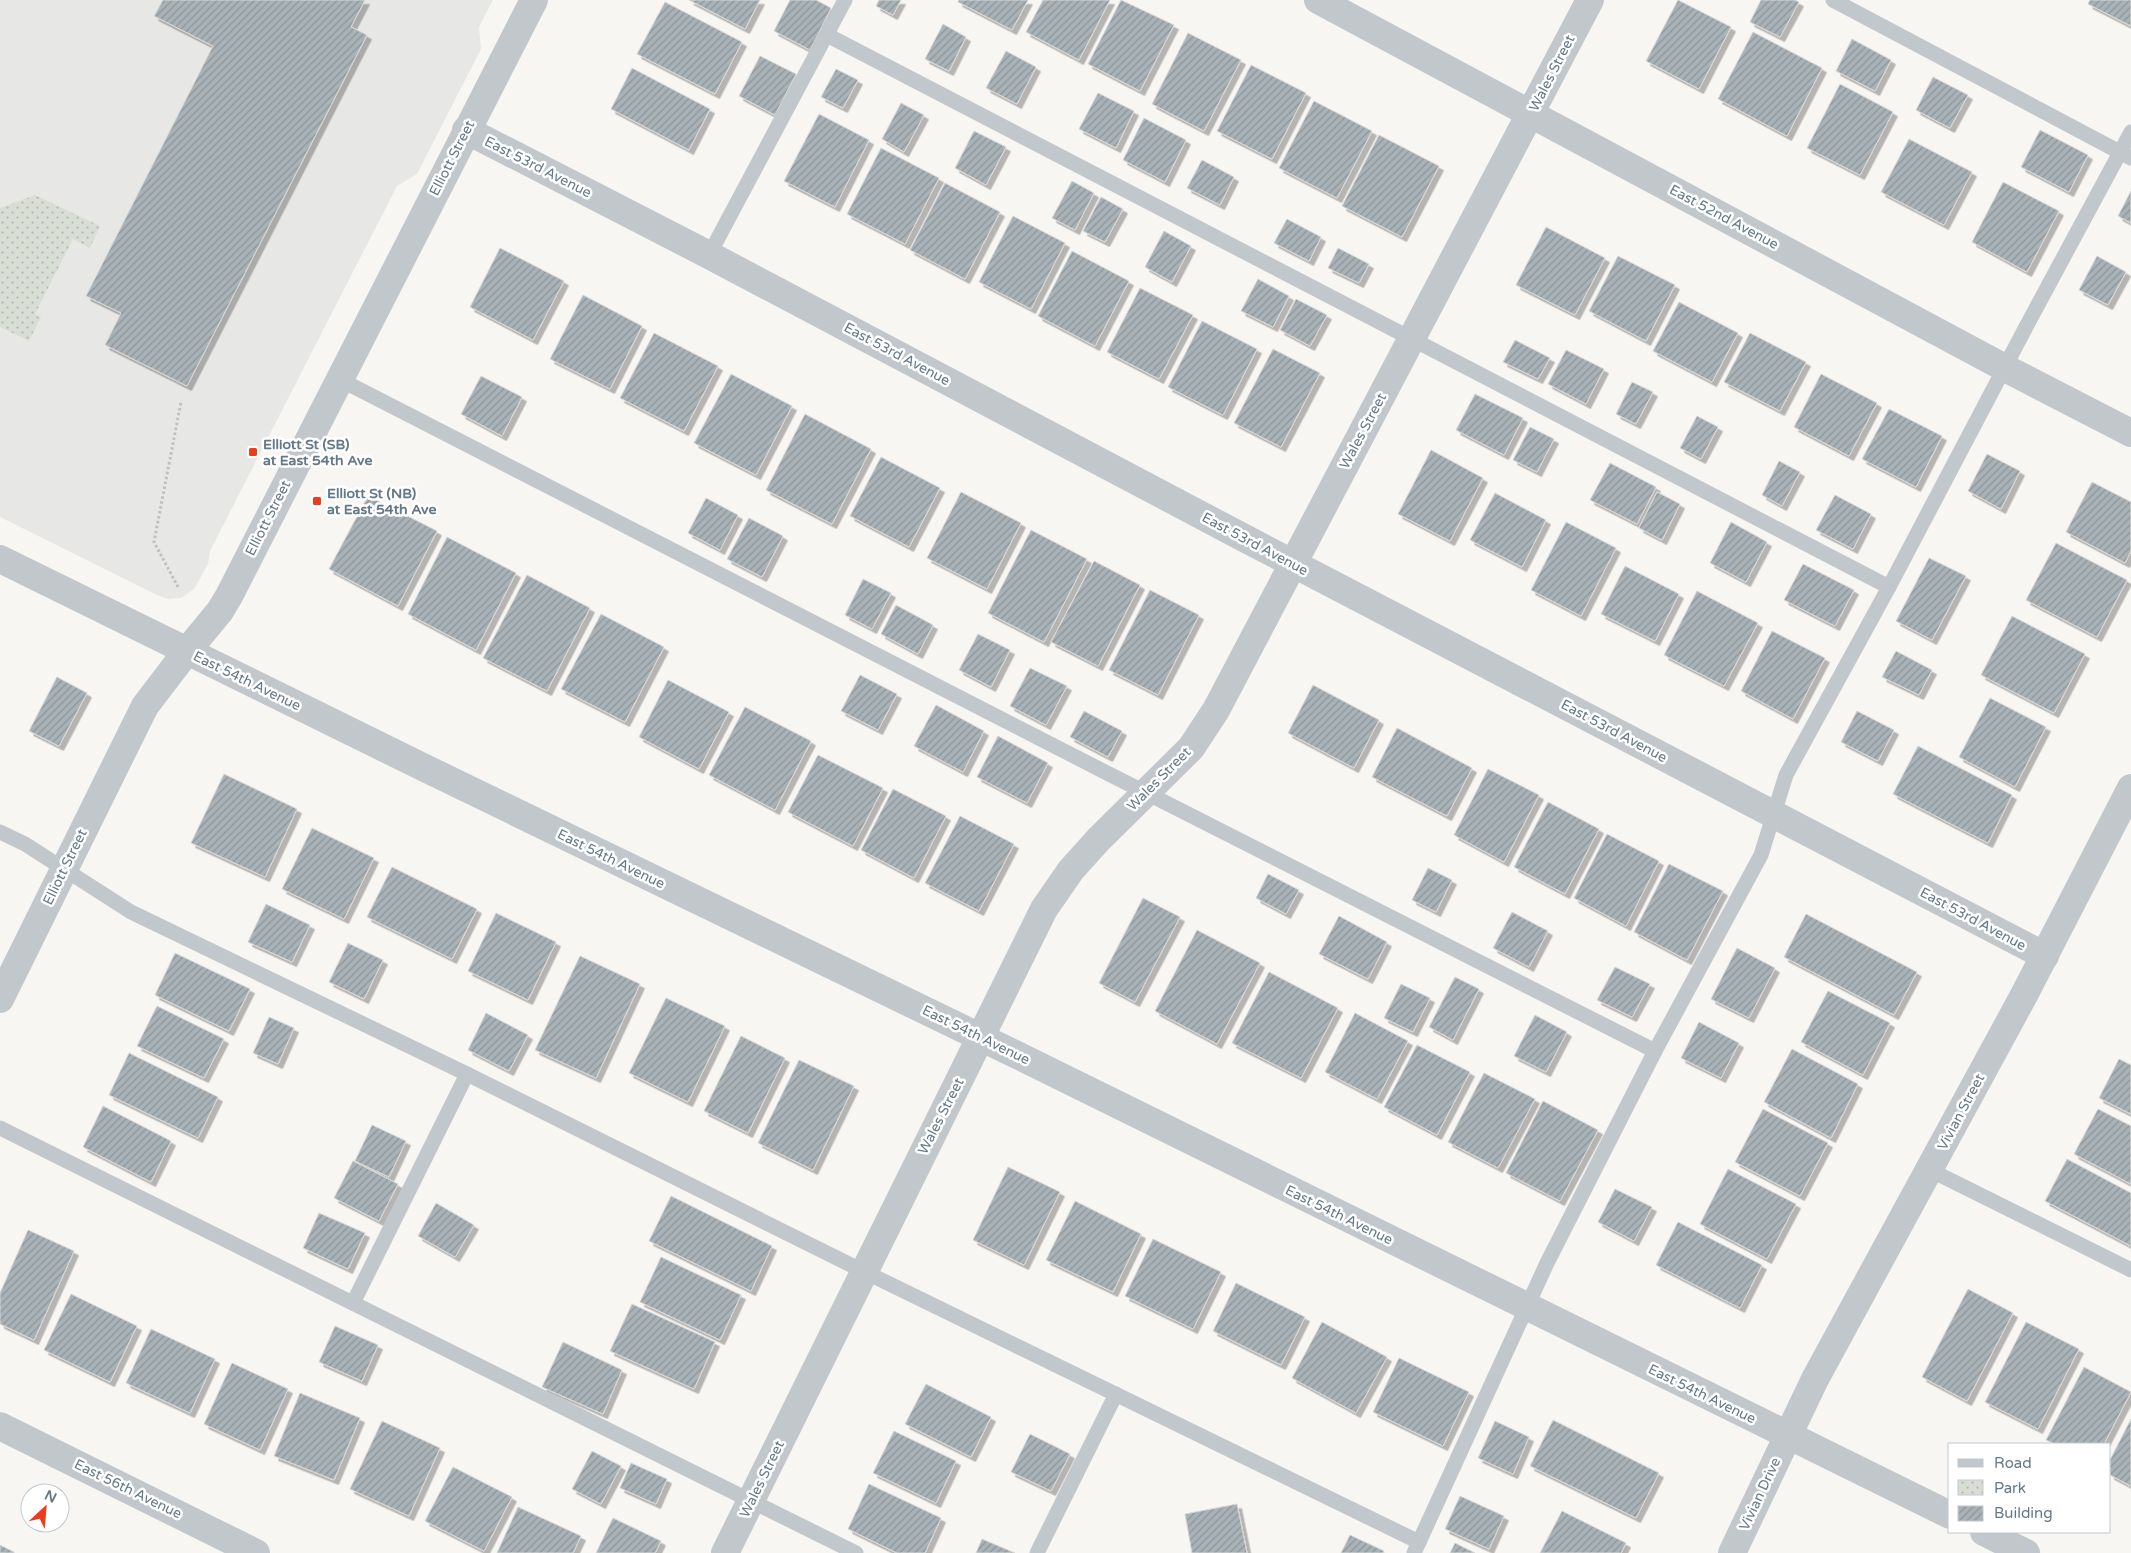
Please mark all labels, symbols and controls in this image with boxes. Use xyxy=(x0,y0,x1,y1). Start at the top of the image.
street label: Wales Street xyxy=(1526,31,1579,114)
street label: Elliott Street xyxy=(426,117,479,198)
street label: East 53rd Avenue xyxy=(482,133,594,201)
street label: East 52nd Avenue xyxy=(1667,181,1781,253)
street label: East 53rd Avenue xyxy=(841,319,953,389)
street label: Wales Street xyxy=(1336,390,1390,472)
place label: Elliott St (SB) at East 54th Ave xyxy=(263,436,372,469)
marker: Elliott St (SB) at East 54th Ave xyxy=(247,446,259,458)
street label: Elliott Street xyxy=(242,477,295,558)
place label: Elliott St (NB) at East 54th Ave xyxy=(327,485,436,518)
marker: Elliott St (NB) at East 54th Ave xyxy=(311,495,323,507)
street label: East 53rd Avenue xyxy=(1199,509,1311,579)
street label: East 54th Avenue xyxy=(190,648,304,714)
street label: East 53rd Avenue xyxy=(1558,696,1670,766)
street label: Wales Street xyxy=(1124,743,1195,814)
street label: Elliott Street xyxy=(39,826,91,908)
street label: East 54th Avenue xyxy=(554,826,668,892)
street label: East 53rd Avenue xyxy=(1917,884,2029,954)
street label: East 54th Avenue xyxy=(919,1002,1033,1068)
street label: Vivian Street xyxy=(1934,1070,1989,1153)
street label: Wales Street xyxy=(915,1074,968,1157)
street label: East 54th Avenue xyxy=(1282,1182,1396,1248)
street label: East 54th Avenue xyxy=(1645,1361,1759,1427)
street label: Wales Street xyxy=(736,1437,788,1520)
legend xyxy=(1948,1443,2111,1533)
text: Road xyxy=(1994,1454,2032,1472)
street label: Vivian Drive xyxy=(1736,1455,1784,1533)
street label: East 56th Avenue xyxy=(71,1456,185,1522)
text: Park xyxy=(1994,1479,2026,1497)
north arrow xyxy=(20,1483,70,1533)
text: N xyxy=(42,1487,59,1507)
text: Building xyxy=(1994,1504,2053,1522)

